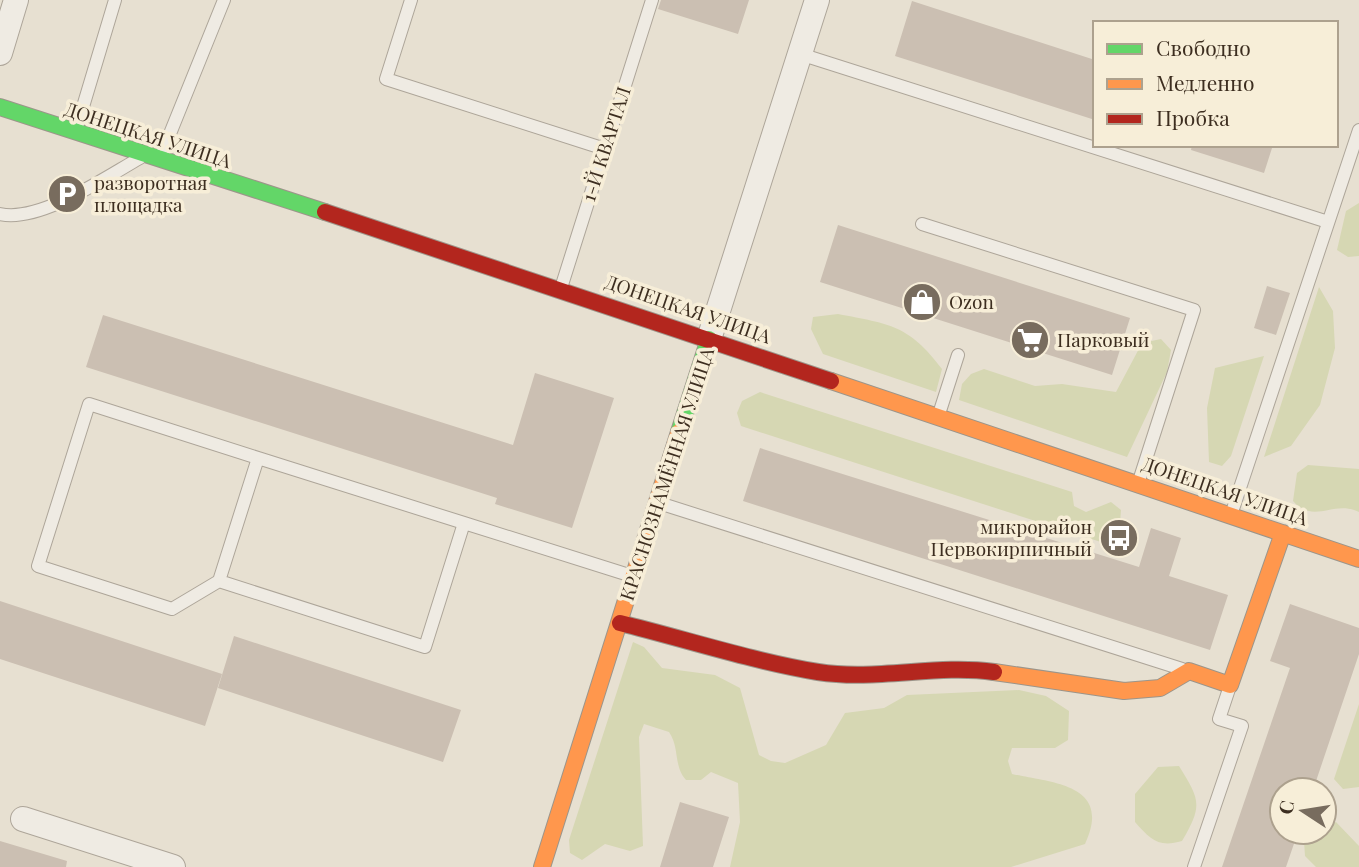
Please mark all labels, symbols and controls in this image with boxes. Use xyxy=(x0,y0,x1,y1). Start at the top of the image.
legend xyxy=(1093,21,1338,147)
text: Свободно xyxy=(1156,33,1251,61)
text: Медленно xyxy=(1156,68,1254,96)
street label: 1-Й КВАРТАЛ xyxy=(574,83,636,204)
street label: ДОНЕЦКАЯ УЛИЦА xyxy=(62,95,236,174)
text: Пробка xyxy=(1156,103,1230,131)
place label: разворотная площадка xyxy=(94,169,207,217)
parking icon: разворотная площадка xyxy=(46,173,88,215)
street label: ДОНЕЦКАЯ УЛИЦА xyxy=(602,268,776,349)
shop icon: Ozon xyxy=(901,281,943,323)
place label: Ozon xyxy=(949,288,995,314)
supermarket icon: Парковый xyxy=(1009,319,1051,361)
place label: Парковый xyxy=(1057,326,1150,352)
street label: КРАСНОЗНАМЁННАЯ УЛИЦА xyxy=(613,343,720,603)
street label: ДОНЕЦКАЯ УЛИЦА xyxy=(1139,450,1313,531)
place label: микрорайон Первокирпичный xyxy=(931,513,1092,561)
bus stop icon: микрорайон Первокирпичный xyxy=(1098,517,1140,559)
north arrow xyxy=(1268,776,1338,846)
text: С xyxy=(1271,798,1300,817)

